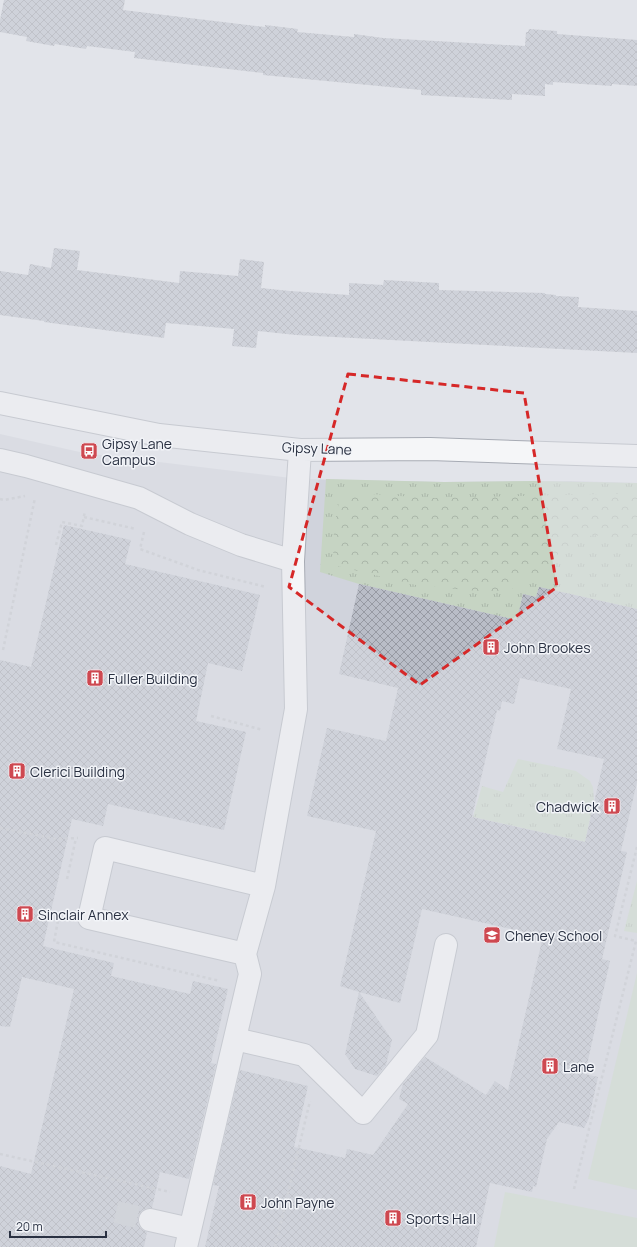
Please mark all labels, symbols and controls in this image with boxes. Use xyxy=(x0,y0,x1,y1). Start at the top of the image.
place label: Gipsy Lane Campus xyxy=(102,434,172,469)
street label: Gipsy Lane xyxy=(282,437,352,459)
bus stop icon: Gipsy Lane Campus xyxy=(79,441,99,461)
building icon: John Brookes xyxy=(481,637,501,657)
place label: John Brookes xyxy=(504,638,591,657)
building icon: Fuller Building xyxy=(85,668,105,688)
place label: Fuller Building xyxy=(108,669,198,688)
building icon: Clerici Building xyxy=(7,761,27,781)
place label: Clerici Building xyxy=(30,762,125,781)
building icon: Chadwick xyxy=(602,796,622,816)
place label: Chadwick xyxy=(536,797,600,816)
building icon: Sinclair Annex xyxy=(15,904,35,924)
place label: Sinclair Annex xyxy=(38,905,129,924)
school or university icon: Cheney School xyxy=(482,925,502,945)
place label: Cheney School xyxy=(505,926,602,945)
building icon: Lane xyxy=(540,1056,560,1076)
place label: Lane xyxy=(563,1057,594,1076)
building icon: John Payne xyxy=(238,1192,258,1212)
place label: John Payne xyxy=(261,1193,335,1212)
building icon: Sports Hall xyxy=(383,1208,403,1228)
place label: Sports Hall xyxy=(406,1209,476,1228)
scale bar xyxy=(10,1213,106,1239)
text: 20 m xyxy=(16,1218,43,1235)

